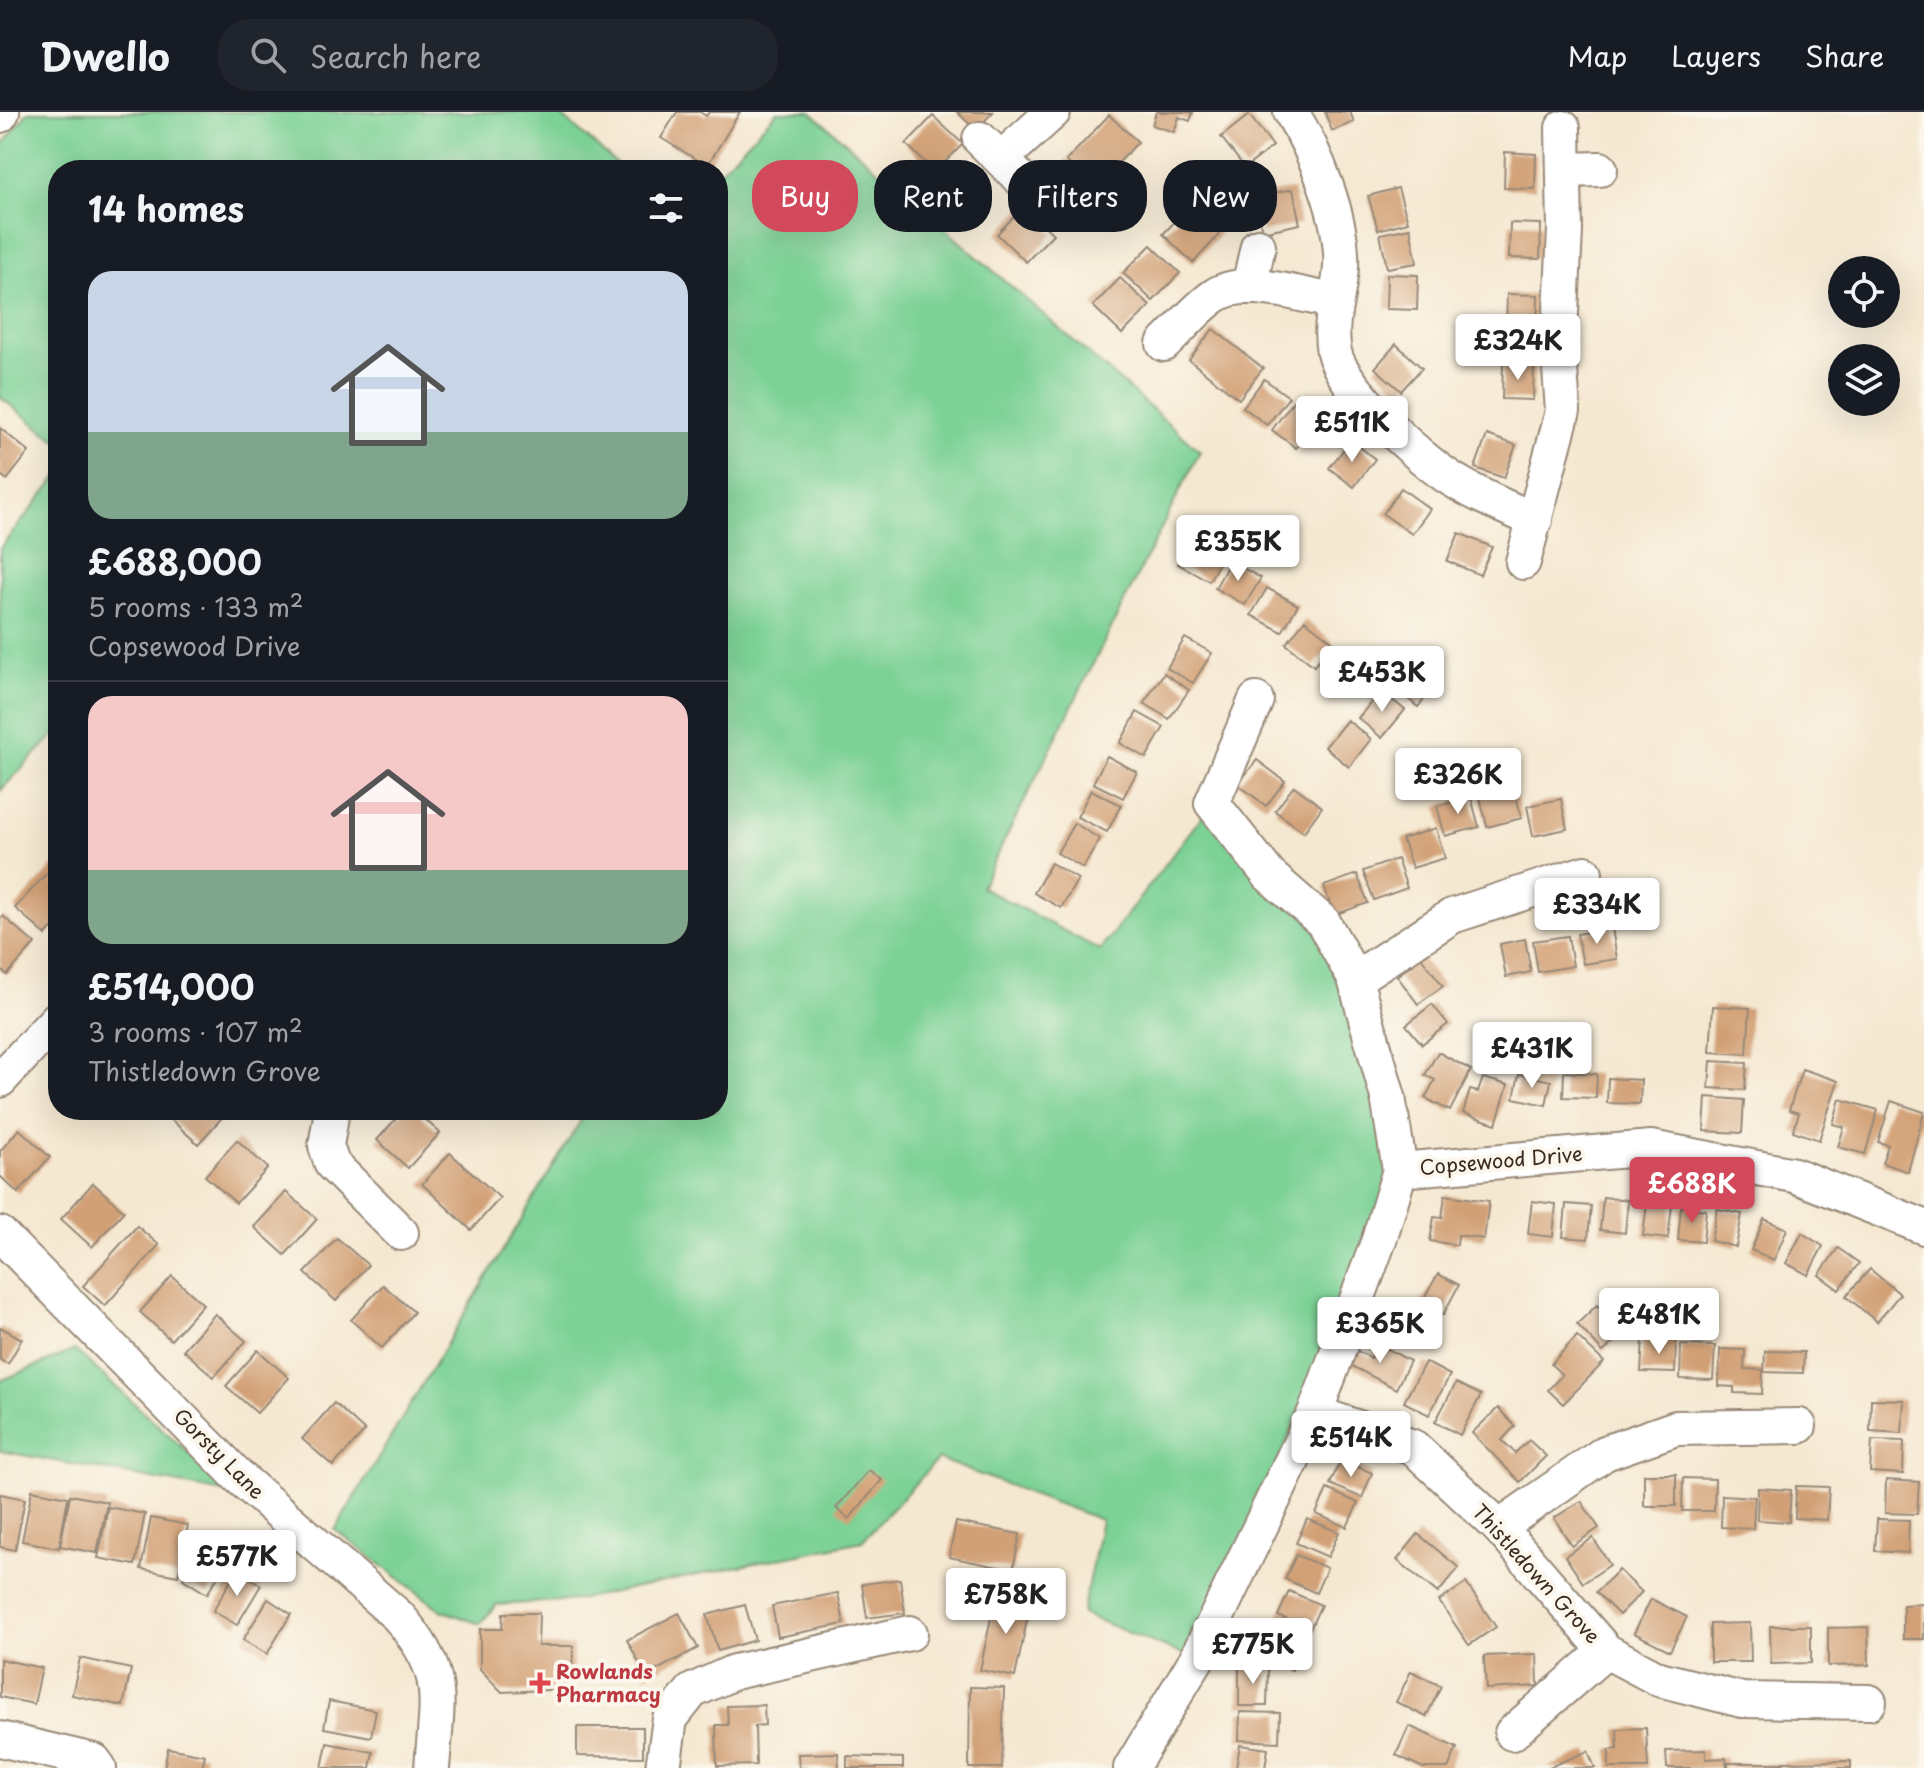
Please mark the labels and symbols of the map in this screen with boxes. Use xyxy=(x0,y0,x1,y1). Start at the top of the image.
pin: £324K xyxy=(1462,314,1574,382)
pin: £511K xyxy=(1296,396,1408,464)
pin: £355K xyxy=(1182,515,1294,583)
pin: £453K xyxy=(1326,646,1438,714)
pin: £326K xyxy=(1402,748,1514,816)
pin: £334K xyxy=(1541,878,1653,946)
pin: £431K xyxy=(1476,1022,1588,1090)
street label: Copsewood Drive xyxy=(1418,1138,1584,1182)
pin: £688K xyxy=(1636,1157,1748,1225)
pin: £481K xyxy=(1603,1288,1715,1356)
pin: £365K xyxy=(1324,1297,1436,1365)
street label: Gorsty Lane xyxy=(167,1401,272,1506)
pin: £514K xyxy=(1295,1411,1407,1479)
street label: Thistledown Grove xyxy=(1466,1497,1608,1650)
pin: £577K xyxy=(181,1530,293,1598)
pin: £758K xyxy=(950,1568,1062,1636)
pin: £775K xyxy=(1197,1618,1309,1686)
place label: Rowlands Pharmacy xyxy=(556,1656,661,1709)
marker: Rowlands Pharmacy xyxy=(531,1674,549,1692)

